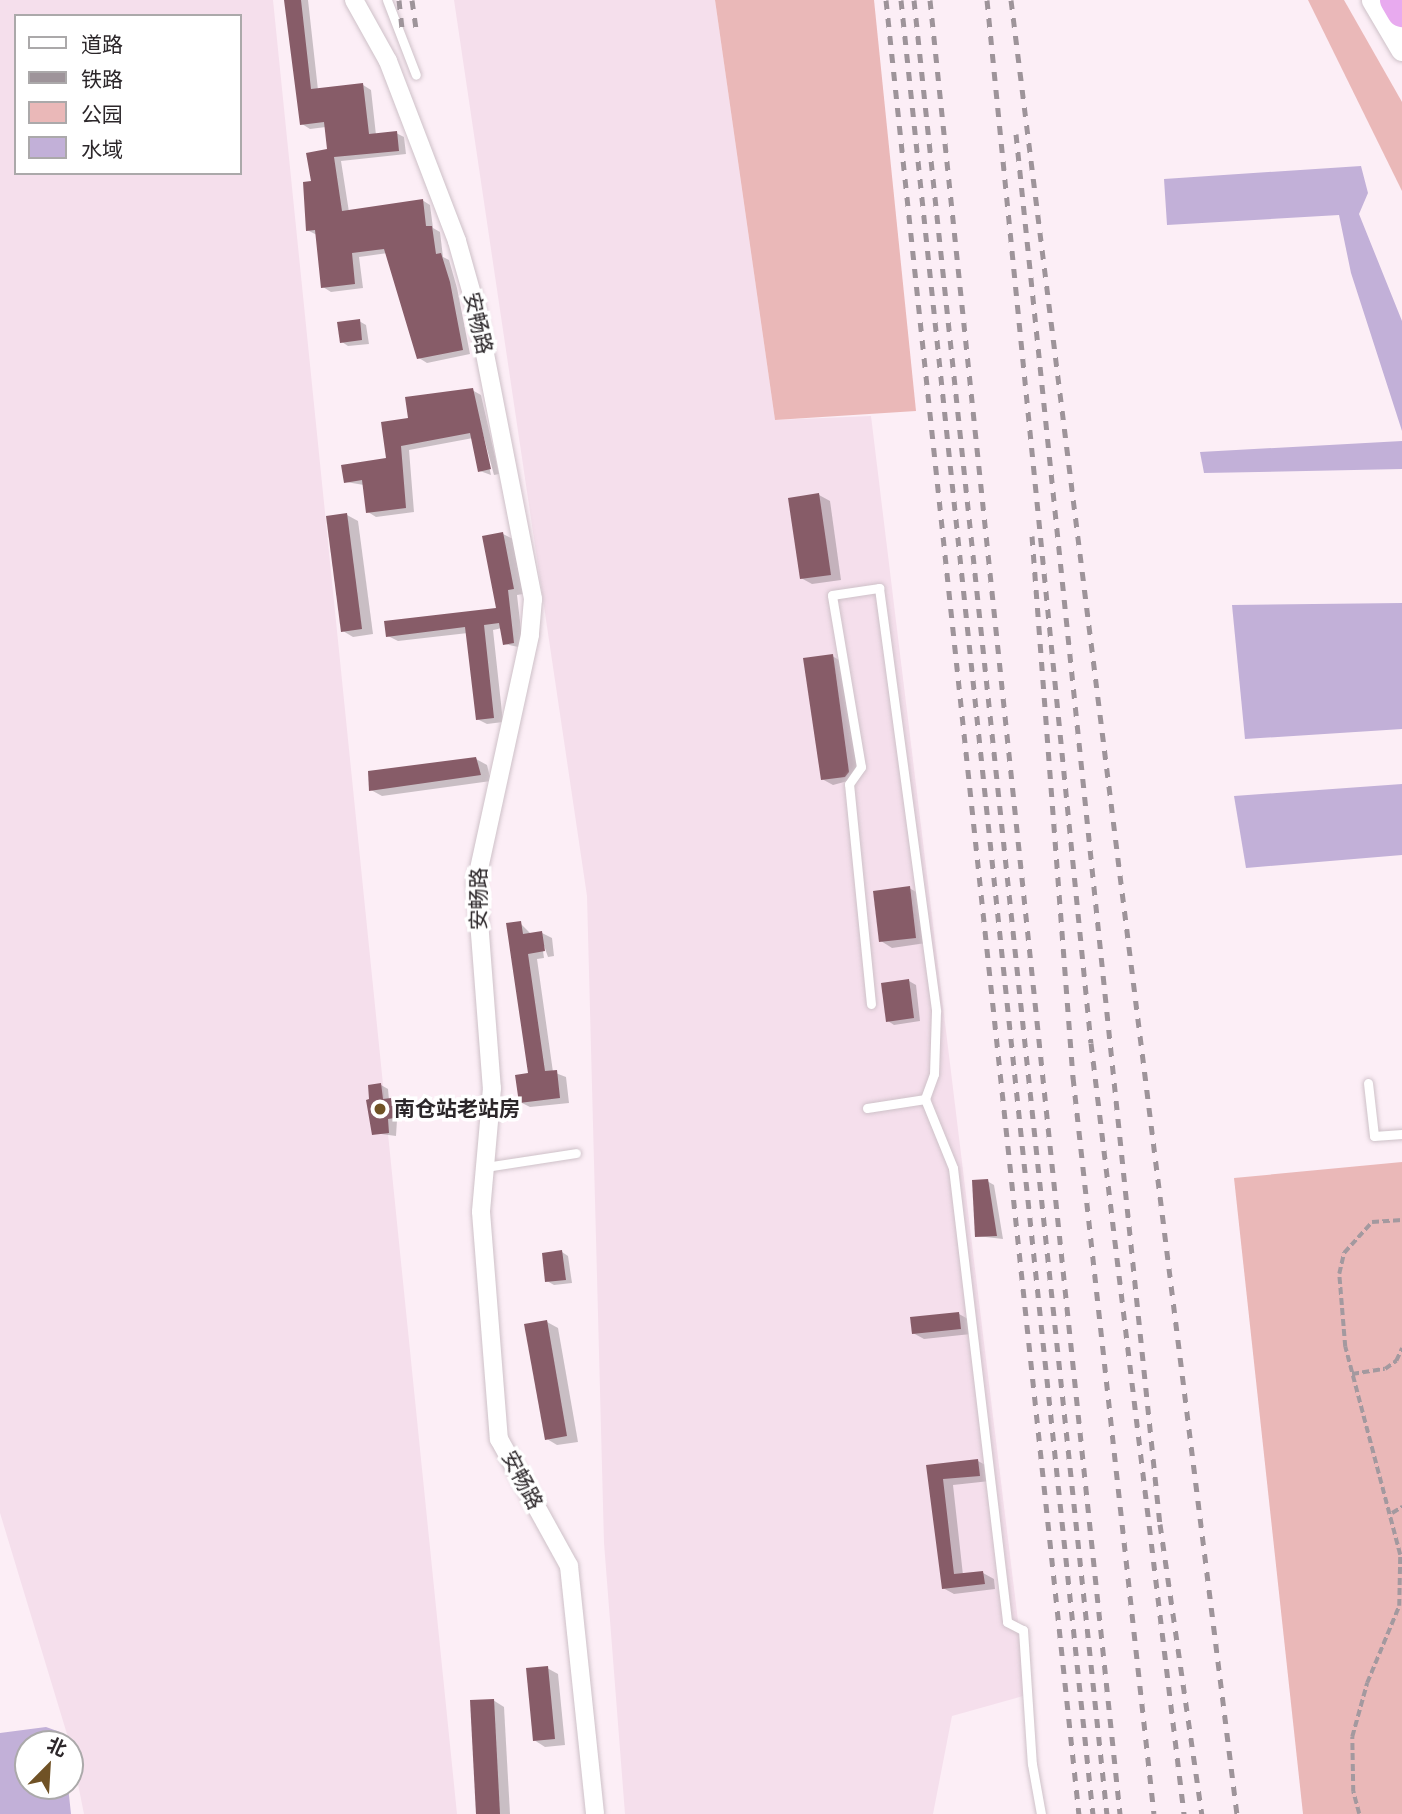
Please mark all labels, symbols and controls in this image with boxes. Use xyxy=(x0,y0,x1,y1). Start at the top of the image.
legend xyxy=(14,14,242,175)
text: 道路 xyxy=(81,32,123,57)
text: 铁路 xyxy=(81,67,123,92)
text: 公园 xyxy=(81,102,123,127)
text: 水域 xyxy=(81,137,123,162)
street label: 安畅路 xyxy=(459,289,497,357)
street label: 安畅路 xyxy=(466,868,492,930)
place label: 南仓站老站房 xyxy=(394,1096,520,1122)
marker: 南仓站老站房 xyxy=(372,1101,388,1117)
street label: 安畅路 xyxy=(496,1446,548,1514)
north arrow xyxy=(14,1730,84,1800)
text: 北 xyxy=(44,1733,70,1762)

